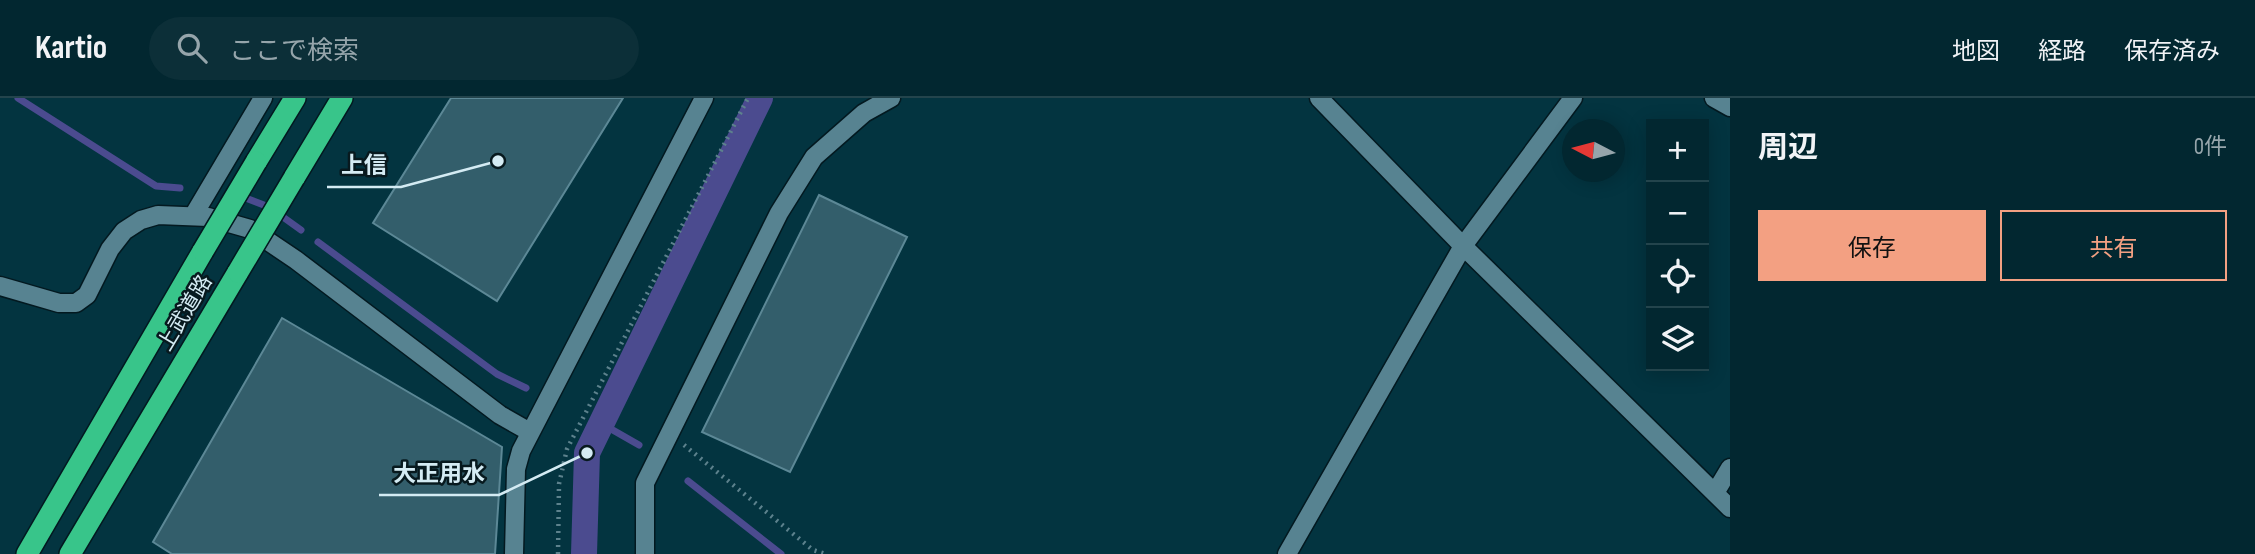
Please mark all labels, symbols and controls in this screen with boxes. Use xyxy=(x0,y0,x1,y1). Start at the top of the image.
search box xyxy=(149,17,639,80)
text: Kartio xyxy=(35,28,107,68)
icon: search xyxy=(173,29,211,67)
text: ここで検索 xyxy=(229,36,359,67)
text: 地図 xyxy=(1952,37,2000,66)
text: 経路 xyxy=(2038,37,2086,66)
text: 保存済み xyxy=(2124,37,2220,66)
north arrow xyxy=(1562,119,1625,182)
map controls xyxy=(1646,119,1709,371)
button: + xyxy=(1646,119,1709,182)
text: 周辺 xyxy=(1758,130,1818,166)
text: 0件 xyxy=(2194,133,2227,161)
callout: 上信 xyxy=(327,143,401,187)
text: 上信 xyxy=(341,152,387,180)
button: − xyxy=(1646,182,1709,245)
button: 保存 xyxy=(1758,210,1986,281)
button: 共有 xyxy=(2000,210,2227,281)
button: locate xyxy=(1646,245,1709,308)
street label: 上武道路 xyxy=(153,271,217,355)
button: layers xyxy=(1646,308,1709,371)
callout: 大正用水 xyxy=(379,451,499,495)
text: 大正用水 xyxy=(393,460,485,488)

